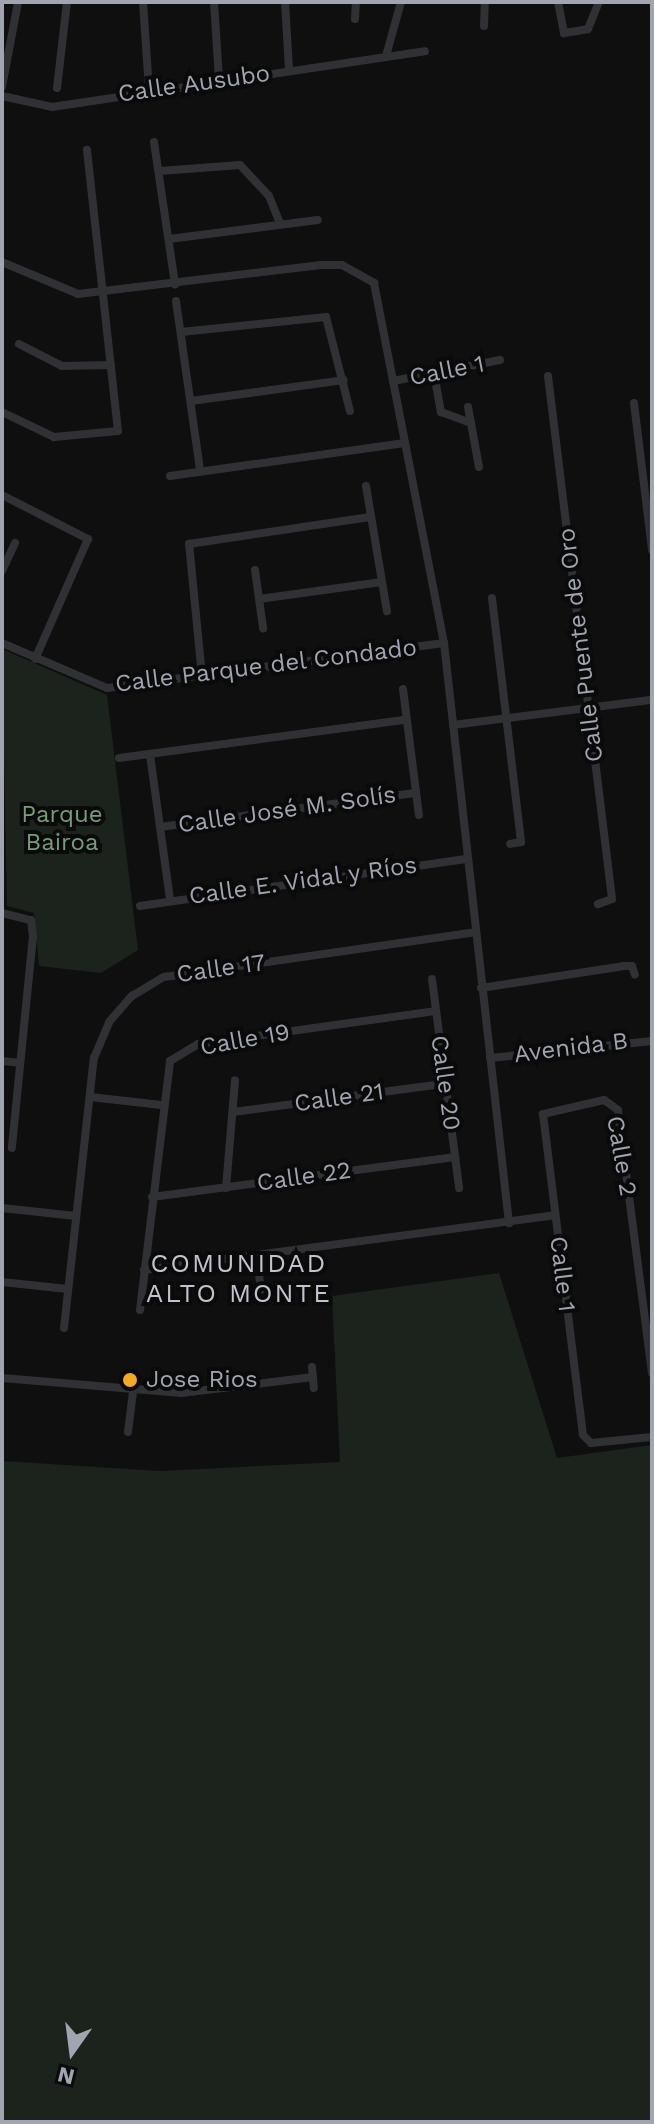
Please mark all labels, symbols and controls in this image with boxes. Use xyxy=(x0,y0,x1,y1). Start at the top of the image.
street label: Calle Ausubo xyxy=(116,59,272,109)
street label: Calle 1 xyxy=(407,350,487,392)
street label: Calle Puente de Oro xyxy=(552,526,610,764)
street label: Calle Parque del Condado xyxy=(113,633,419,699)
street label: Calle José M. Solís xyxy=(176,780,398,840)
park label: Parque Bairoa xyxy=(21,801,103,857)
street label: Calle E. Vidal y Ríos xyxy=(186,851,420,911)
street label: Calle 17 xyxy=(175,949,267,989)
street label: Calle 19 xyxy=(198,1018,292,1062)
street label: Avenida B xyxy=(512,1027,630,1069)
street label: Calle 20 xyxy=(424,1034,466,1132)
street label: Calle 21 xyxy=(292,1077,386,1119)
street label: Calle 2 xyxy=(600,1114,642,1198)
street label: Calle 22 xyxy=(255,1156,353,1198)
street label: Calle 1 xyxy=(543,1234,581,1314)
district label: COMUNIDAD ALTO MONTE xyxy=(146,1248,332,1310)
place label: Jose Rios xyxy=(146,1366,258,1394)
marker: Jose Rios xyxy=(121,1371,139,1389)
north arrow xyxy=(32,2012,112,2092)
text: N xyxy=(55,2062,77,2090)

